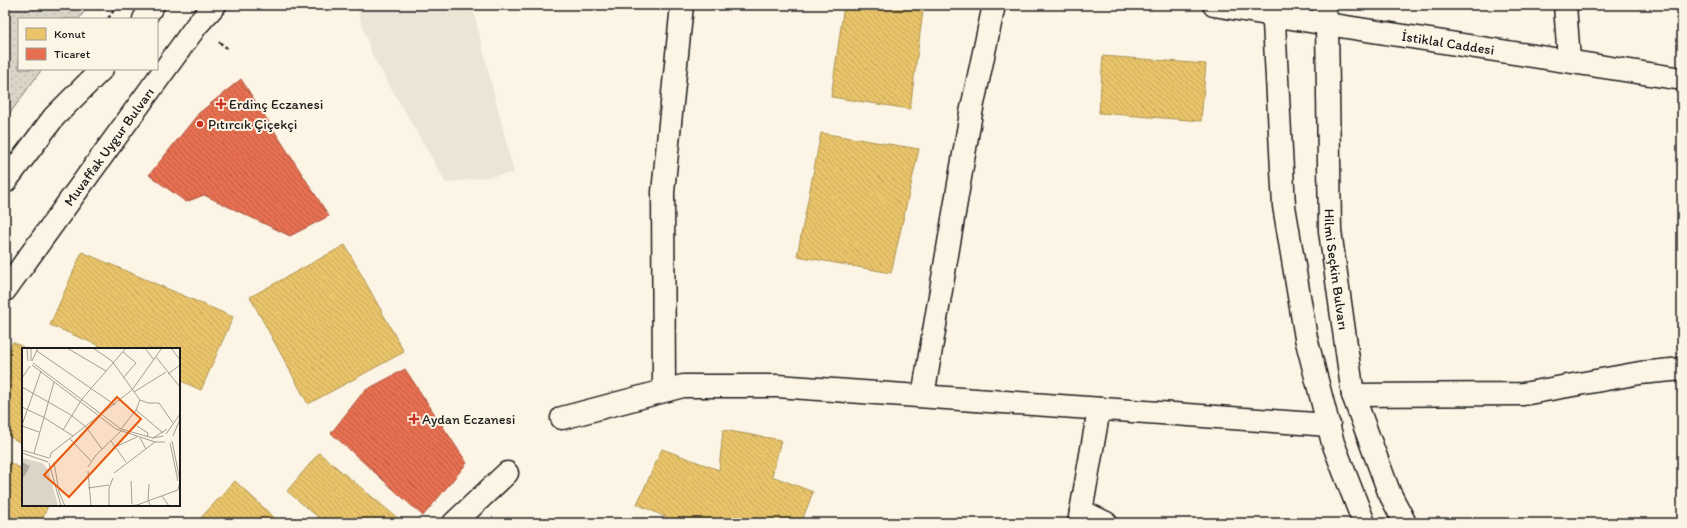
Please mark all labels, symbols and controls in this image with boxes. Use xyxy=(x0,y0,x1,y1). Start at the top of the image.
legend xyxy=(18,18,158,70)
text: Konut xyxy=(54,27,86,41)
street label: İstiklal Caddesi xyxy=(1400,28,1495,59)
text: Ticaret xyxy=(54,47,91,61)
street label: Muvaffak Uygur Bulvarı xyxy=(61,84,158,210)
place label: Erdinç Eczanesi xyxy=(229,96,323,113)
marker: Erdinç Eczanesi xyxy=(216,99,226,109)
place label: Pıtırcık Çiçekçi xyxy=(208,116,297,133)
marker: Pıtırcık Çiçekçi xyxy=(195,119,205,129)
street label: Hilmi Seçkin Bulvarı xyxy=(1320,209,1352,331)
inset map xyxy=(22,348,180,506)
place label: Aydan Eczanesi xyxy=(422,411,515,428)
marker: Aydan Eczanesi xyxy=(409,414,419,424)

